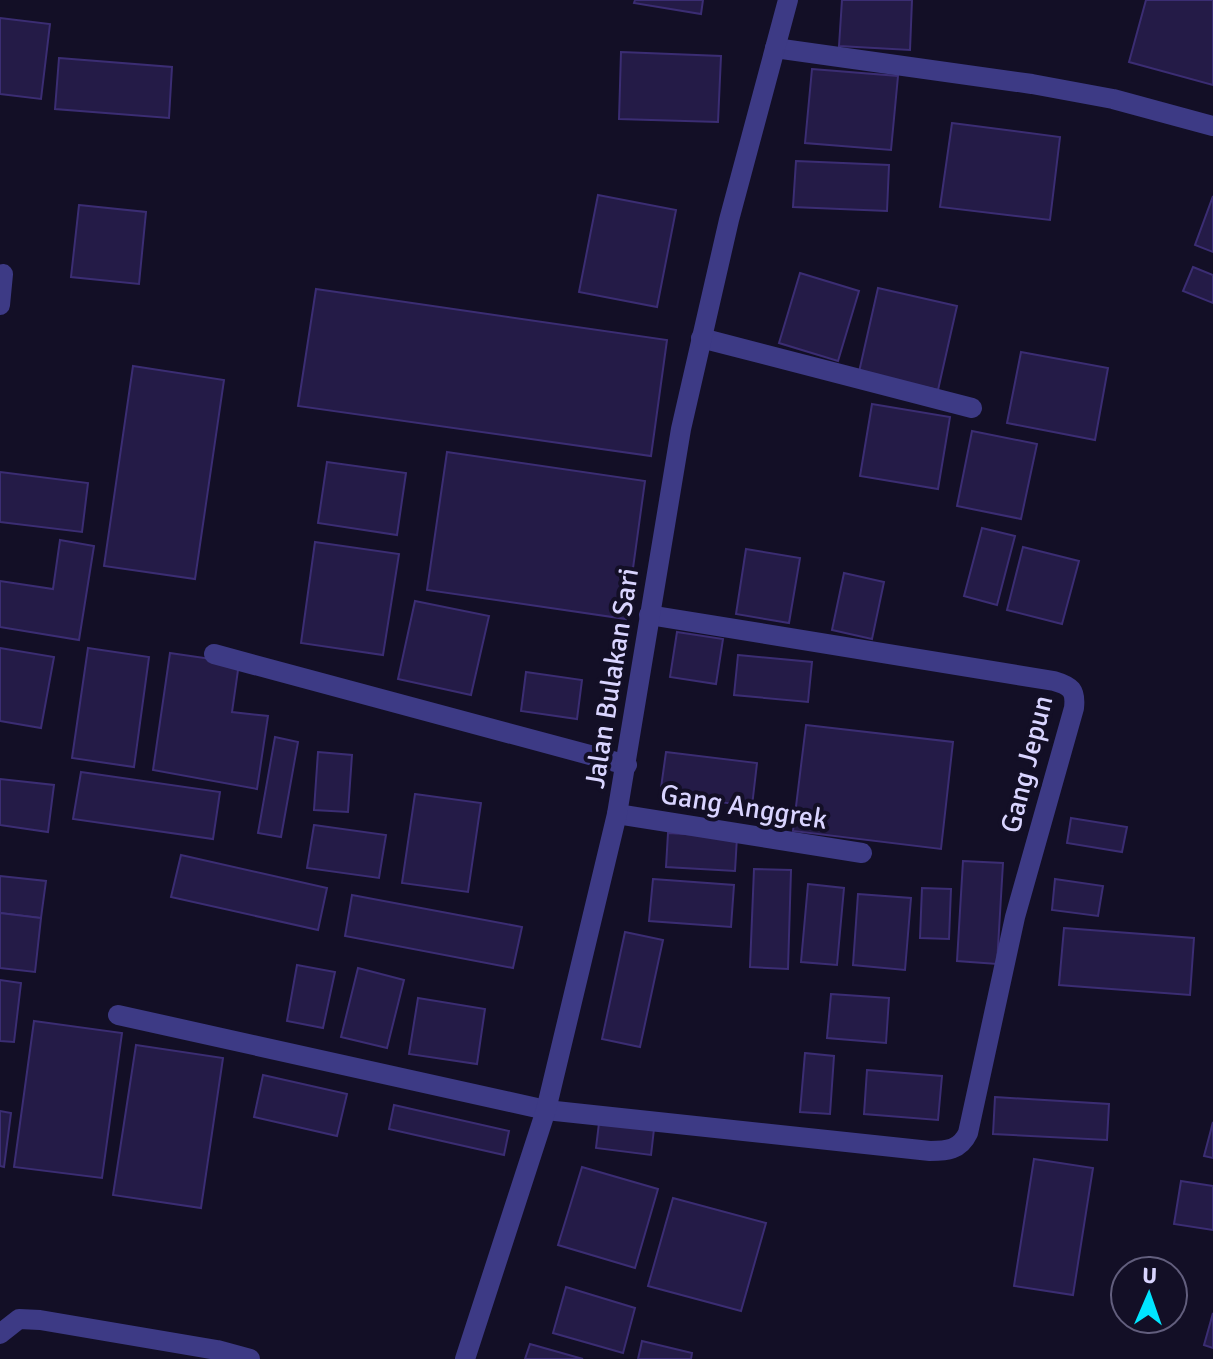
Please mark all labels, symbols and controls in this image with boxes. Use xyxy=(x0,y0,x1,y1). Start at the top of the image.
street label: Jalan Bulakan Sari xyxy=(578,566,646,791)
street label: Gang Jepun xyxy=(993,692,1060,836)
street label: Gang Anggrek xyxy=(658,777,830,837)
north arrow xyxy=(1109,1255,1189,1335)
text: U xyxy=(1142,1262,1158,1289)

